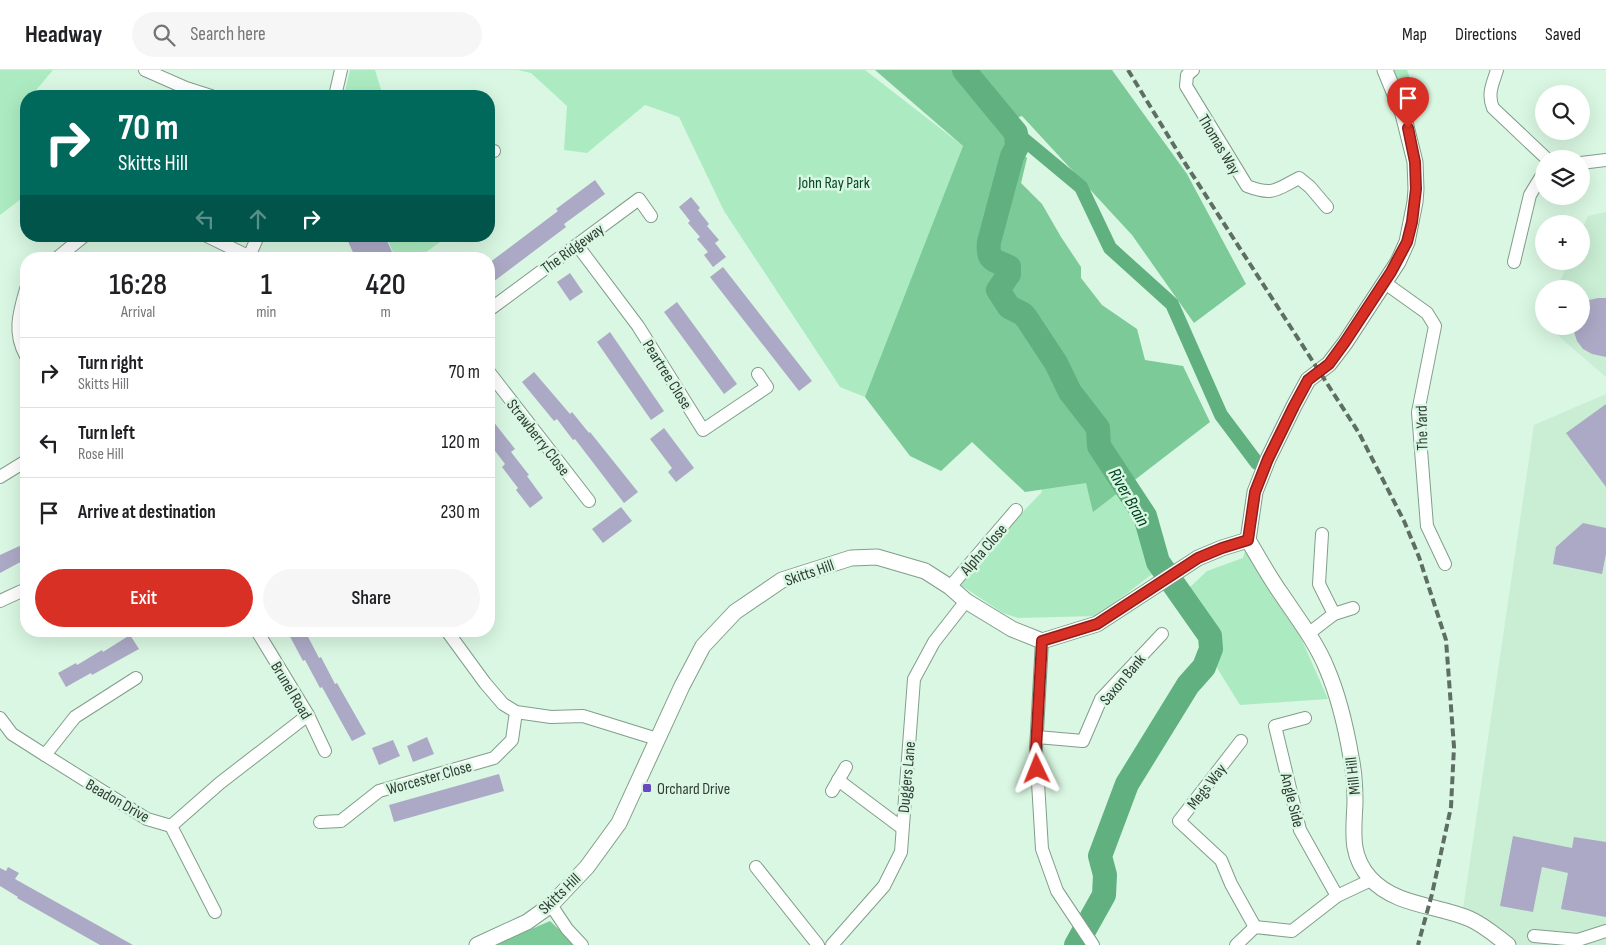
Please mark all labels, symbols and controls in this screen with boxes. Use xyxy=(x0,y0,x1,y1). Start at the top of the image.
search box xyxy=(132,12,482,57)
text: Headway xyxy=(25,20,102,49)
icon: search xyxy=(150,21,178,49)
text: Search here xyxy=(190,23,266,46)
text: Map xyxy=(1402,24,1427,45)
text: Directions xyxy=(1455,24,1517,45)
text: Saved xyxy=(1545,24,1581,45)
pin xyxy=(1387,77,1429,128)
icon: arrive xyxy=(1394,84,1422,112)
map controls xyxy=(1535,85,1590,335)
button: search xyxy=(1535,85,1590,140)
text: 70 m xyxy=(118,107,178,150)
icon: right xyxy=(35,110,100,175)
street label: Thomas Way xyxy=(1193,111,1244,178)
text: Skitts Hill xyxy=(118,150,188,177)
button: layers xyxy=(1535,150,1590,205)
park label: John Ray Park xyxy=(797,174,870,193)
icon: left xyxy=(191,205,219,233)
icon: ahead xyxy=(244,205,272,233)
icon: right xyxy=(297,205,325,233)
button: + xyxy=(1535,215,1590,270)
street label: The Ridgeway xyxy=(538,220,608,278)
text: 16:28 xyxy=(109,267,167,303)
text: 1 xyxy=(261,267,272,303)
text: 420 xyxy=(366,267,406,303)
button: − xyxy=(1535,280,1590,335)
text: Arrival xyxy=(121,303,155,322)
text: min xyxy=(256,303,276,322)
text: m xyxy=(381,303,391,322)
street label: Peartree Close xyxy=(638,337,696,413)
text: Turn right xyxy=(78,352,143,375)
icon: right xyxy=(35,359,63,387)
text: 70 m xyxy=(449,361,480,384)
text: Skitts Hill xyxy=(78,375,129,394)
street label: Strawberry Close xyxy=(502,396,574,480)
street label: The Yard xyxy=(1413,405,1432,451)
text: Turn left xyxy=(78,422,135,445)
icon: left xyxy=(35,429,63,457)
text: 120 m xyxy=(442,431,480,454)
text: Rose Hill xyxy=(78,445,124,464)
water label: River Brain xyxy=(1104,464,1154,530)
icon: arrive xyxy=(35,499,63,527)
text: Arrive at destination xyxy=(78,501,216,524)
text: 230 m xyxy=(440,501,480,524)
street label: Alpha Close xyxy=(956,520,1012,580)
street label: Skitts Hill xyxy=(782,556,837,591)
button: Exit xyxy=(35,569,253,627)
button: Share xyxy=(263,569,480,627)
street label: Saxon Bank xyxy=(1096,650,1150,709)
street label: Brunel Road xyxy=(266,659,315,723)
street label: Duggers Lane xyxy=(895,741,920,814)
position arrow xyxy=(1010,742,1062,794)
street label: Mill Hill xyxy=(1342,756,1365,796)
street label: Worcester Close xyxy=(385,757,474,800)
street label: Megs Way xyxy=(1183,760,1231,814)
street label: Angle Side xyxy=(1275,770,1307,829)
street label: Beadon Drive xyxy=(82,775,152,827)
place label: Orchard Drive xyxy=(657,780,730,799)
marker: Orchard Drive xyxy=(641,782,653,794)
street label: Skitts Hill xyxy=(535,870,585,919)

